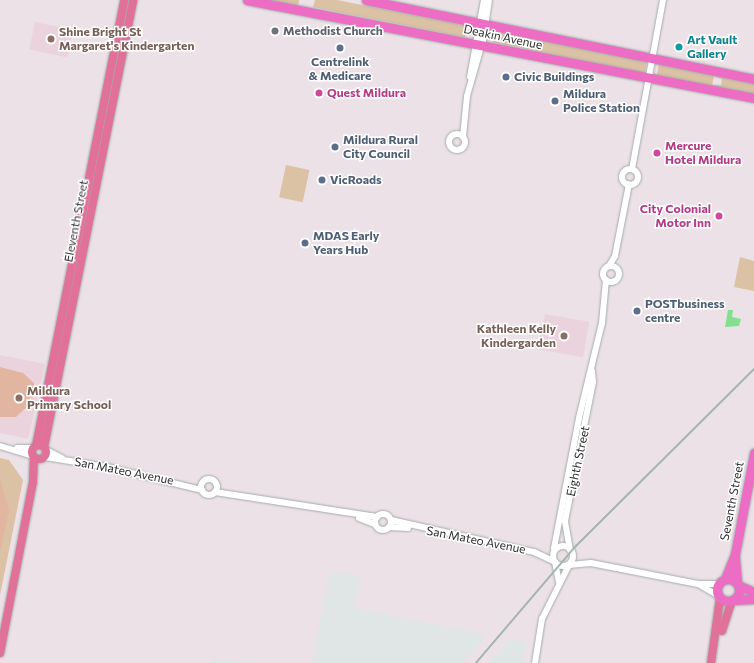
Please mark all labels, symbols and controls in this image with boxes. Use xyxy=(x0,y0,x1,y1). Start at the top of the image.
street label: Deakin Avenue xyxy=(462,22,544,52)
place label: Methodist Church xyxy=(283,24,383,38)
place label: Shine Bright St Margaret's Kindergarten xyxy=(59,25,194,53)
marker: Methodist Church xyxy=(270,26,280,36)
place label: Art Vault Gallery xyxy=(687,33,737,61)
marker: Shine Bright St Margaret's Kindergarten xyxy=(46,34,56,44)
marker: Art Vault Gallery xyxy=(674,42,684,52)
marker: Centrelink & Medicare xyxy=(335,43,345,53)
place label: Centrelink & Medicare xyxy=(309,55,371,83)
place label: Civic Buildings xyxy=(514,70,594,84)
marker: Civic Buildings xyxy=(501,72,511,82)
place label: Quest Mildura xyxy=(327,86,406,100)
place label: Mildura Police Station xyxy=(563,87,640,115)
marker: Quest Mildura xyxy=(314,88,324,98)
marker: Mildura Police Station xyxy=(550,96,560,106)
place label: Mildura Rural City Council xyxy=(343,133,418,161)
place label: Mercure Hotel Mildura xyxy=(665,139,741,167)
marker: Mildura Rural City Council xyxy=(330,142,340,152)
marker: Mercure Hotel Mildura xyxy=(652,148,662,158)
place label: VicRoads xyxy=(330,173,382,187)
marker: VicRoads xyxy=(317,175,327,185)
street label: Eleventh Street xyxy=(61,179,91,263)
place label: City Colonial Motor Inn xyxy=(640,202,711,230)
marker: City Colonial Motor Inn xyxy=(714,211,724,221)
place label: MDAS Early Years Hub xyxy=(313,229,379,257)
marker: MDAS Early Years Hub xyxy=(300,238,310,248)
place label: POSTbusiness centre xyxy=(645,297,725,325)
marker: POSTbusiness centre xyxy=(632,306,642,316)
place label: Kathleen Kelly Kindergarden xyxy=(477,322,556,350)
marker: Kathleen Kelly Kindergarden xyxy=(559,331,569,341)
place label: Mildura Primary School xyxy=(27,384,111,412)
marker: Mildura Primary School xyxy=(14,393,24,403)
street label: Eighth Street xyxy=(564,424,592,498)
street label: San Mateo Avenue xyxy=(73,454,175,488)
street label: Seventh Street xyxy=(717,460,747,542)
street label: San Mateo Avenue xyxy=(425,523,527,557)

